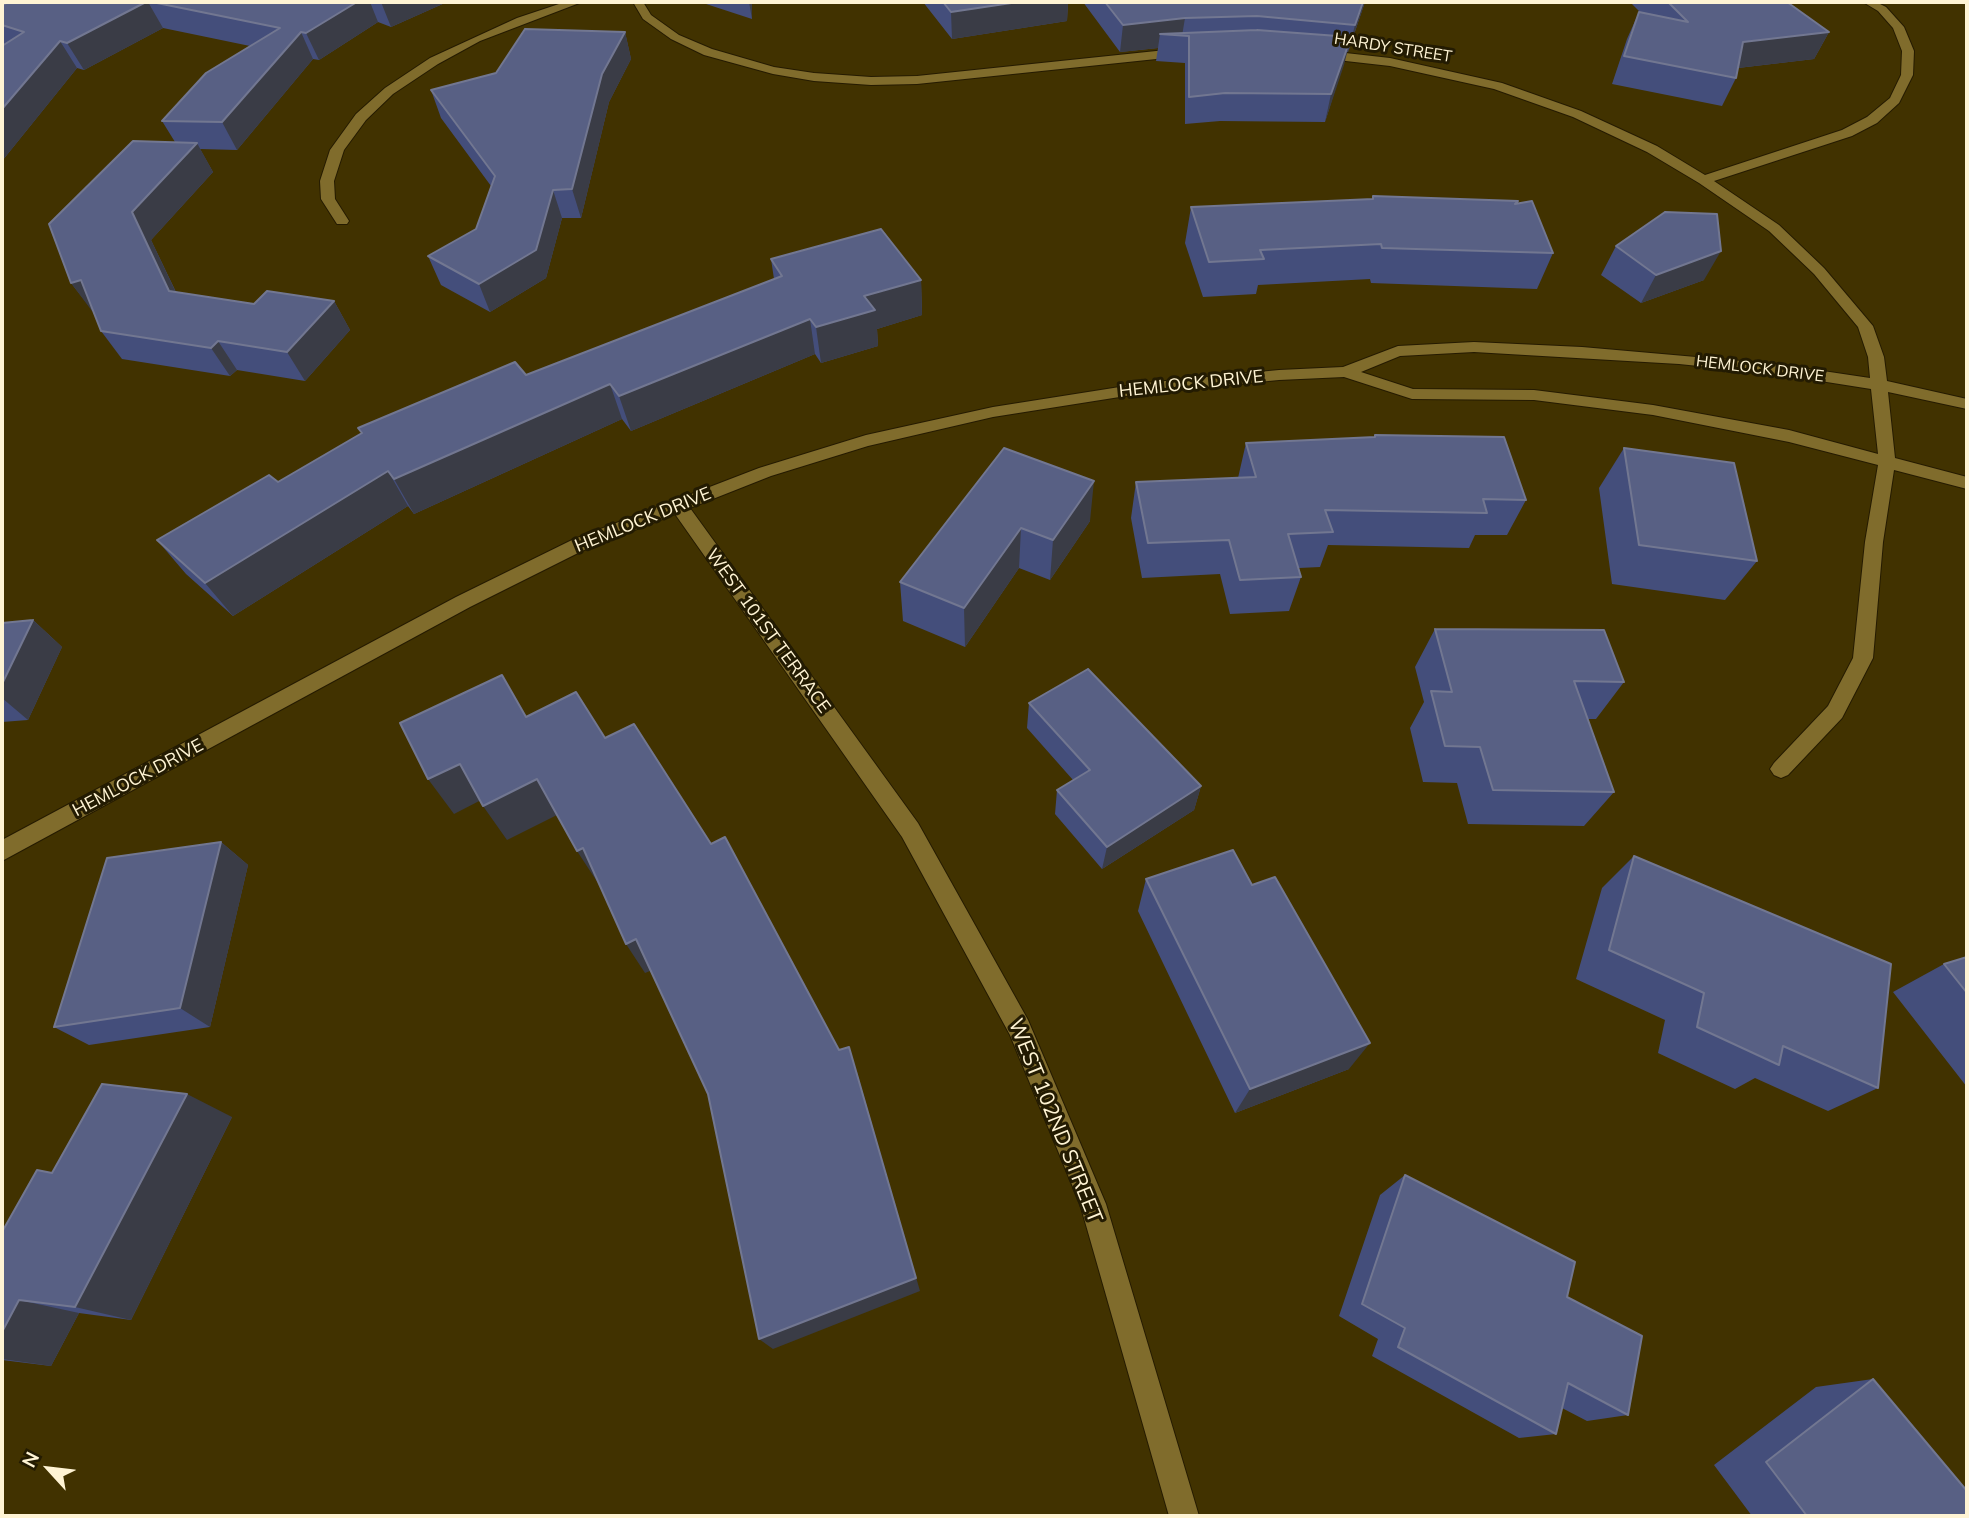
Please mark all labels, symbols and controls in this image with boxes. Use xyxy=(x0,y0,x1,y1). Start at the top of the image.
street label: HARDY STREET xyxy=(1333,29,1453,67)
street label: HEMLOCK DRIVE xyxy=(1695,352,1825,386)
street label: HEMLOCK DRIVE xyxy=(1118,366,1264,402)
street label: HEMLOCK DRIVE xyxy=(572,483,714,557)
street label: WEST 101ST TERRACE xyxy=(701,545,835,717)
street label: HEMLOCK DRIVE xyxy=(69,734,207,822)
street label: WEST 102ND STREET xyxy=(1002,1015,1108,1227)
north arrow xyxy=(14,1434,84,1504)
text: N xyxy=(16,1448,44,1471)

